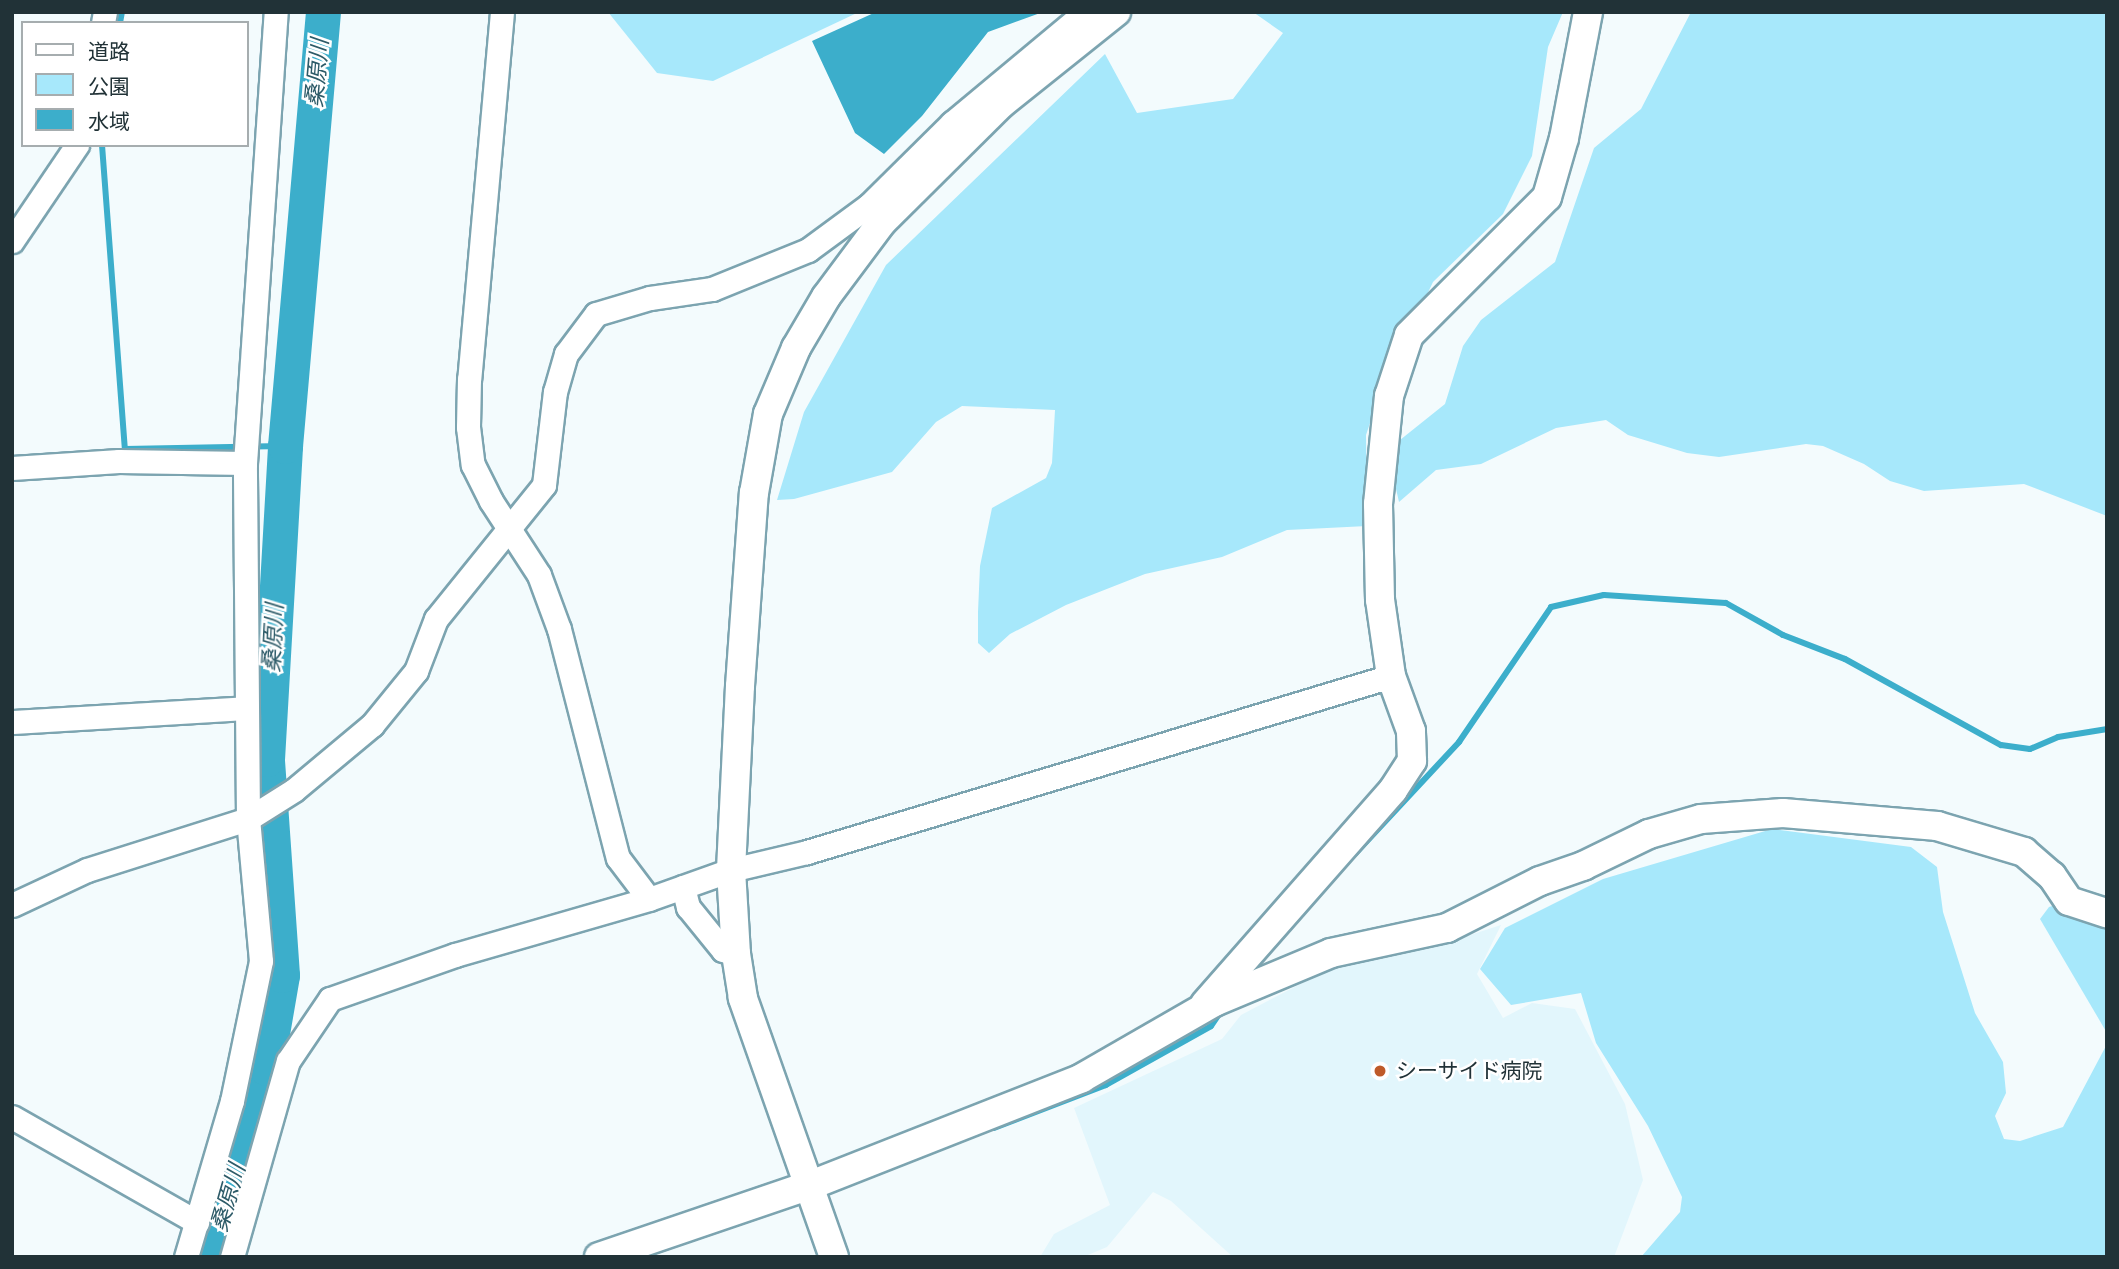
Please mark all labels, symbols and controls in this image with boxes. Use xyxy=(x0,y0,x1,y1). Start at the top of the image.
legend xyxy=(21,21,248,147)
water label: 桑原川 xyxy=(301,37,335,109)
text: 道路 xyxy=(88,39,130,65)
text: 公園 xyxy=(88,74,130,100)
text: 水域 xyxy=(88,109,130,135)
water label: 桑原川 xyxy=(258,603,290,673)
place label: シーサイド病院 xyxy=(1396,1058,1543,1084)
marker: シーサイド病院 xyxy=(1370,1061,1390,1081)
water label: 桑原川 xyxy=(206,1161,252,1235)

